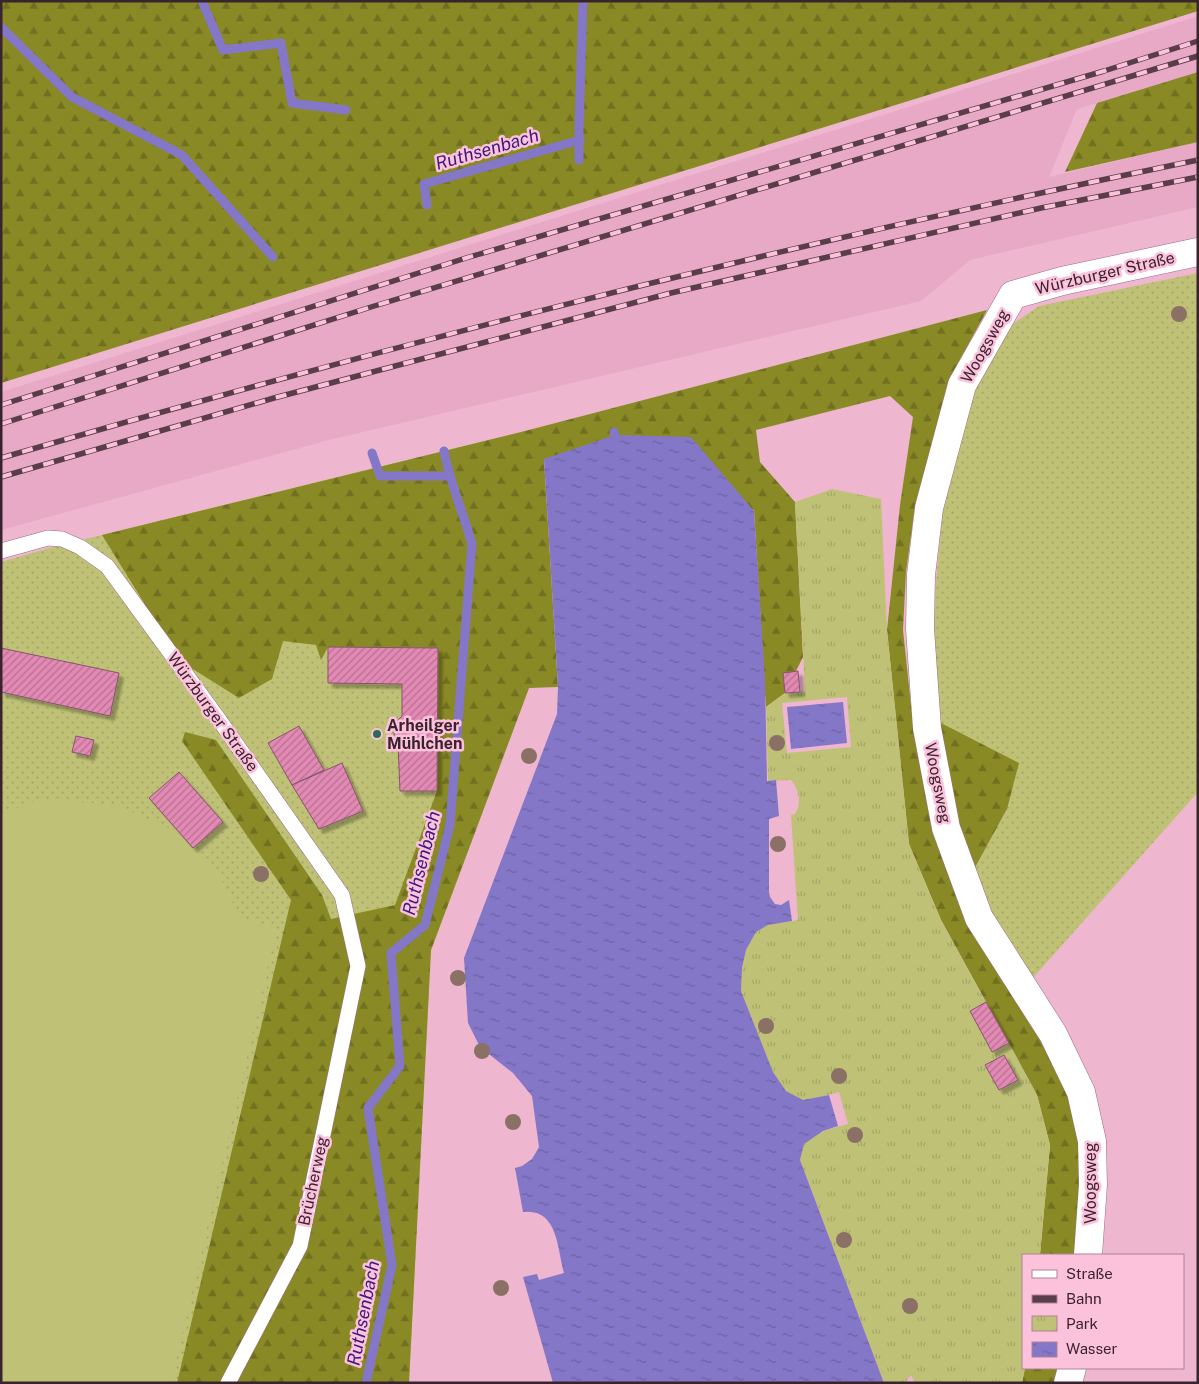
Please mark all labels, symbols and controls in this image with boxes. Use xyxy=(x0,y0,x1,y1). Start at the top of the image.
water label: Ruthsenbach xyxy=(433,124,541,174)
street label: Würzburger Straße xyxy=(1033,248,1177,298)
street label: Woogsweg xyxy=(957,306,1013,386)
street label: Würzburger Straße xyxy=(163,649,263,775)
place label: Arheilger Mühlchen xyxy=(387,716,462,753)
marker: Arheilger Mühlchen xyxy=(371,728,383,740)
street label: Woogsweg xyxy=(921,741,955,825)
water label: Ruthsenbach xyxy=(398,809,444,917)
street label: Brücherweg xyxy=(294,1135,332,1227)
street label: Woogsweg xyxy=(1081,1142,1100,1224)
legend xyxy=(1022,1254,1184,1369)
water label: Ruthsenbach xyxy=(343,1259,383,1367)
text: Straße xyxy=(1066,1265,1113,1282)
text: Bahn xyxy=(1066,1290,1102,1307)
text: Park xyxy=(1066,1315,1098,1332)
text: Wasser xyxy=(1066,1340,1118,1357)

